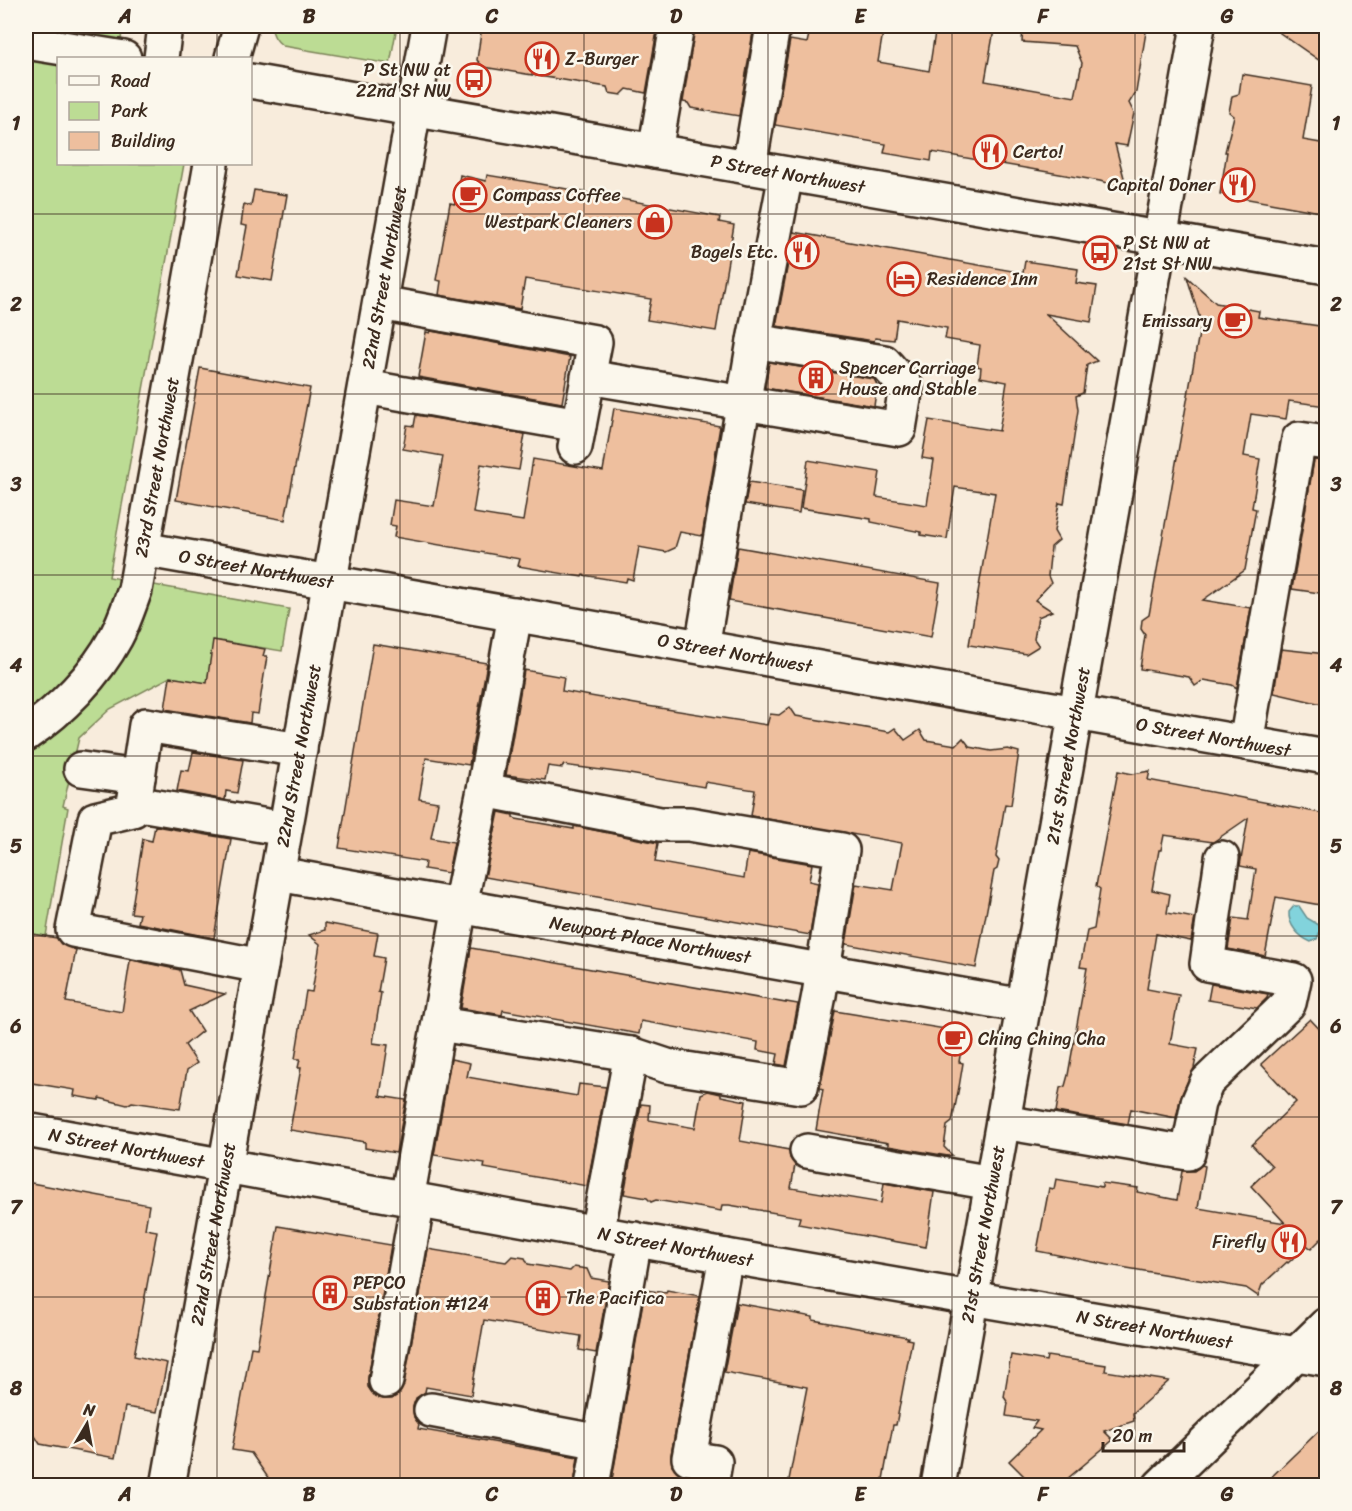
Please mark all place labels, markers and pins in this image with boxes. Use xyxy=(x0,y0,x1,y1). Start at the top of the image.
restaurant icon: Z-Burger xyxy=(524,41,560,77)
place label: Z-Burger xyxy=(565,43,640,75)
place label: P St NW at 22nd St NW xyxy=(356,54,452,107)
bus stop icon: P St NW at 22nd St NW xyxy=(456,62,492,98)
restaurant icon: Certo! xyxy=(972,134,1008,170)
place label: Certo! xyxy=(1013,136,1064,168)
restaurant icon: Capital Doner xyxy=(1220,167,1256,203)
place label: Capital Doner xyxy=(1107,169,1217,201)
cafe icon: Compass Coffee xyxy=(452,177,488,213)
place label: Compass Coffee xyxy=(493,179,621,211)
shop icon: Westpark Cleaners xyxy=(637,204,673,240)
place label: Westpark Cleaners xyxy=(485,206,633,238)
place label: P St NW at 21st St NW xyxy=(1123,227,1213,280)
restaurant icon: Bagels Etc. xyxy=(784,234,820,270)
bus stop icon: P St NW at 21st St NW xyxy=(1082,235,1118,271)
place label: Bagels Etc. xyxy=(691,236,779,268)
hotel icon: Residence Inn xyxy=(886,261,922,297)
place label: Residence Inn xyxy=(927,263,1038,295)
cafe icon: Emissary xyxy=(1217,303,1253,339)
place label: Emissary xyxy=(1142,305,1213,337)
place label: Spencer Carriage House and Stable xyxy=(839,352,977,405)
building icon: Spencer Carriage House and Stable xyxy=(798,360,834,396)
cafe icon: Ching Ching Cha xyxy=(937,1021,973,1057)
place label: Ching Ching Cha xyxy=(978,1023,1105,1055)
restaurant icon: Firefly xyxy=(1271,1224,1307,1260)
place label: Firefly xyxy=(1212,1226,1267,1258)
place label: PEPCO Substation #124 xyxy=(353,1267,489,1320)
building icon: PEPCO Substation #124 xyxy=(312,1275,348,1311)
building icon: The Pacifica xyxy=(525,1280,561,1316)
place label: The Pacifica xyxy=(566,1282,664,1314)

